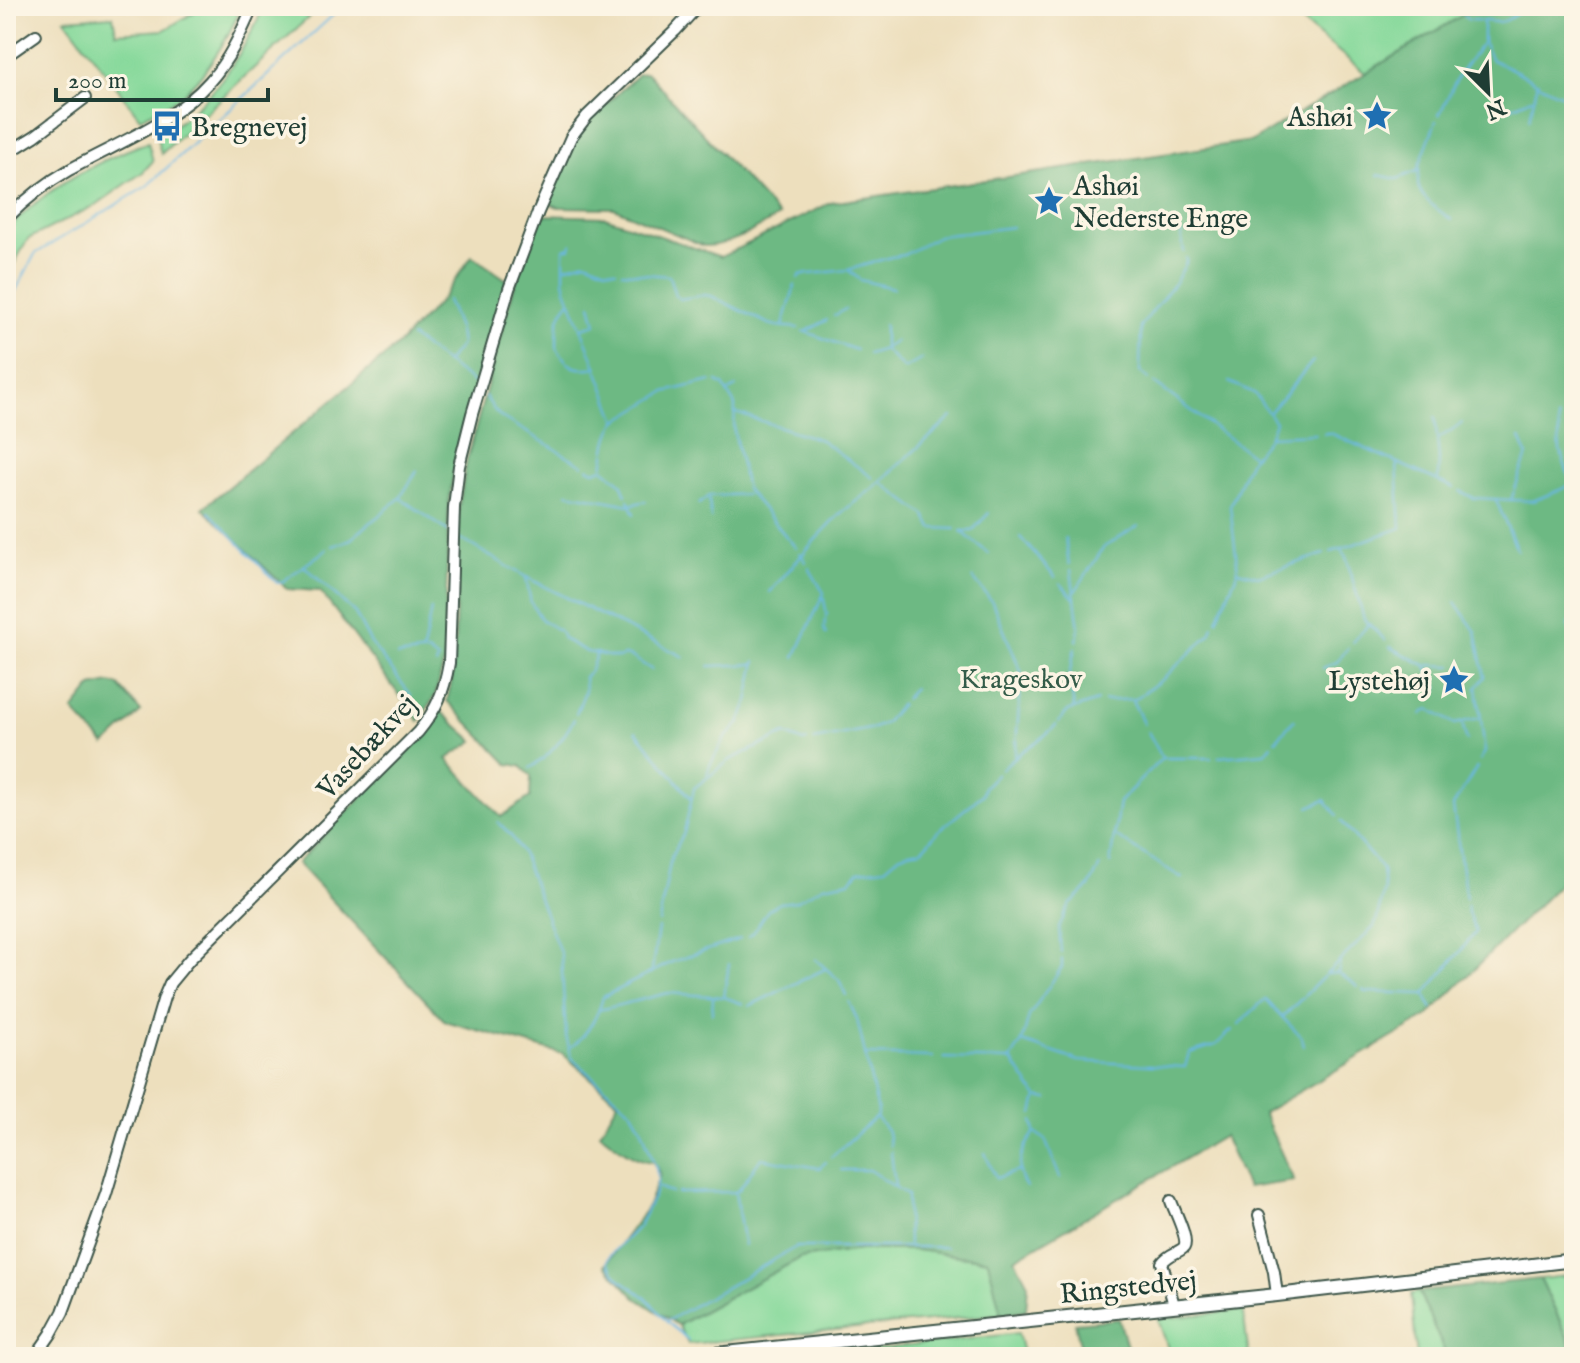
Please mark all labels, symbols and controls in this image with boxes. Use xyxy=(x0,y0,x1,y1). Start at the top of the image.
scale bar xyxy=(56,52,268,102)
north arrow xyxy=(1448,52,1528,132)
text: 200 m xyxy=(68,66,127,97)
text: N xyxy=(1481,91,1511,125)
place icon: Ashøi xyxy=(1360,99,1394,133)
place label: Ashøi xyxy=(1286,101,1353,136)
bus stop icon: Bregnevej xyxy=(150,109,184,143)
place label: Bregnevej xyxy=(191,111,307,146)
place label: Ashøi Nederste Enge xyxy=(1072,170,1248,237)
place icon: Ashøi Nederste Enge xyxy=(1032,184,1066,218)
park label: Krageskov xyxy=(960,663,1083,698)
place icon: Lystehøj xyxy=(1437,663,1471,697)
place label: Lystehøj xyxy=(1328,665,1430,700)
street label: Vasebækvej xyxy=(310,688,425,808)
street label: Ringstedvej xyxy=(1058,1264,1199,1313)

